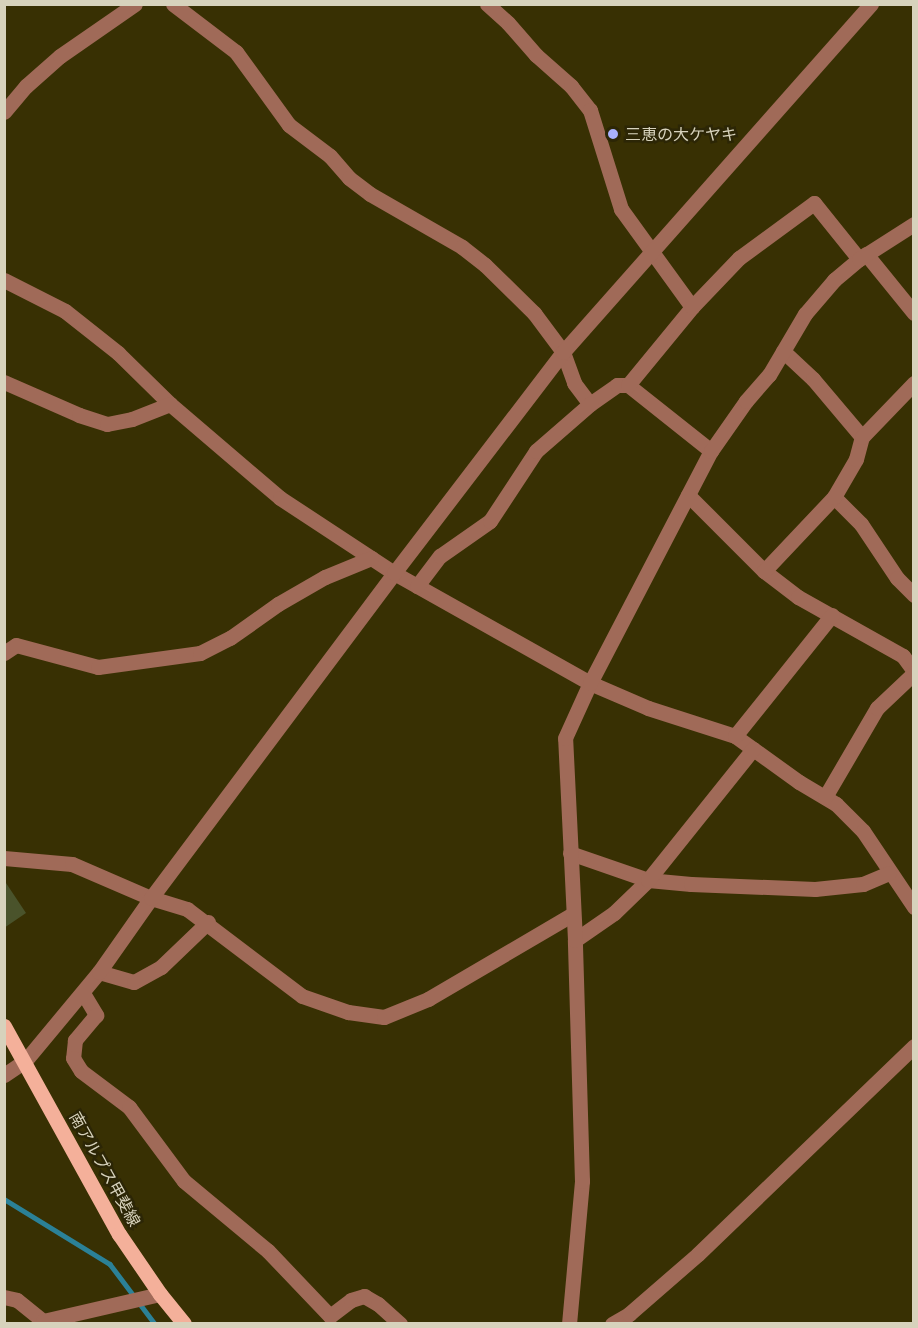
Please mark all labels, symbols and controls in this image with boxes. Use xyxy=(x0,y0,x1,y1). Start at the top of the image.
place label: 三恵の大ケヤキ xyxy=(625,124,737,144)
marker: 三恵の大ケヤキ xyxy=(606,127,620,141)
street label: 南アルプス甲斐線 xyxy=(66,1108,144,1230)

